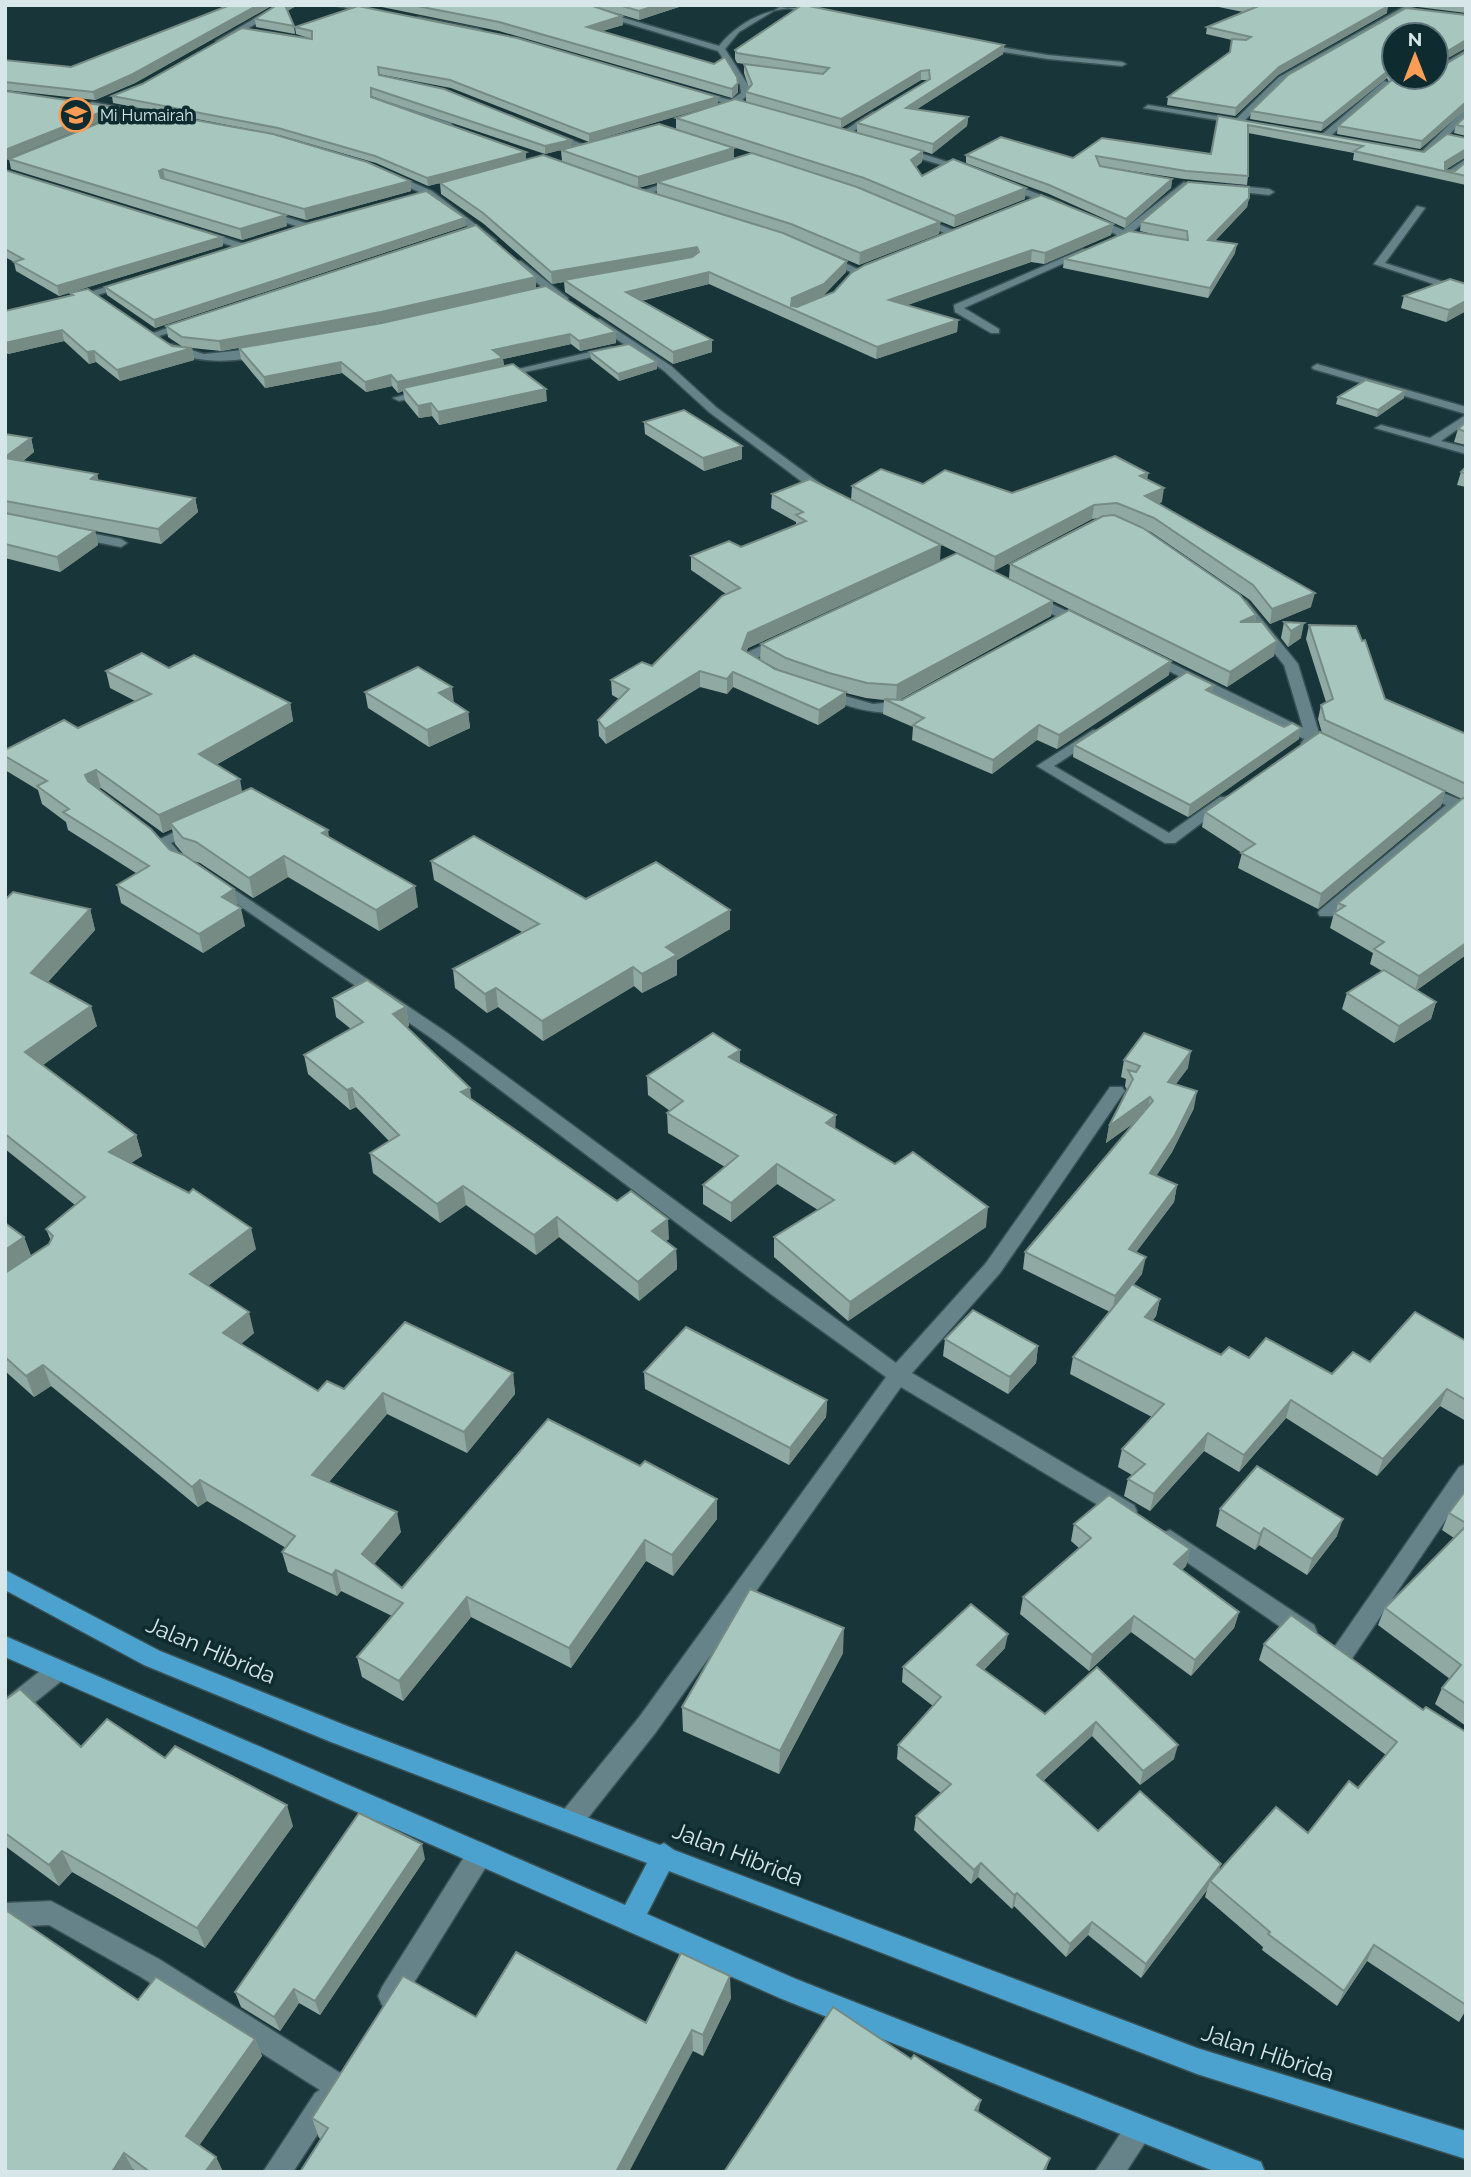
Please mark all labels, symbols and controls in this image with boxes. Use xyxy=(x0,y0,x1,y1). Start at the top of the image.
north arrow xyxy=(1380,21,1450,91)
text: N xyxy=(1408,28,1422,50)
school or university icon: Mi Humairah xyxy=(57,96,95,134)
place label: Mi Humairah xyxy=(100,106,193,125)
street label: Jalan Hibrida xyxy=(143,1610,280,1689)
street label: Jalan Hibrida xyxy=(669,1816,807,1891)
street label: Jalan Hibrida xyxy=(1199,2018,1338,2087)

